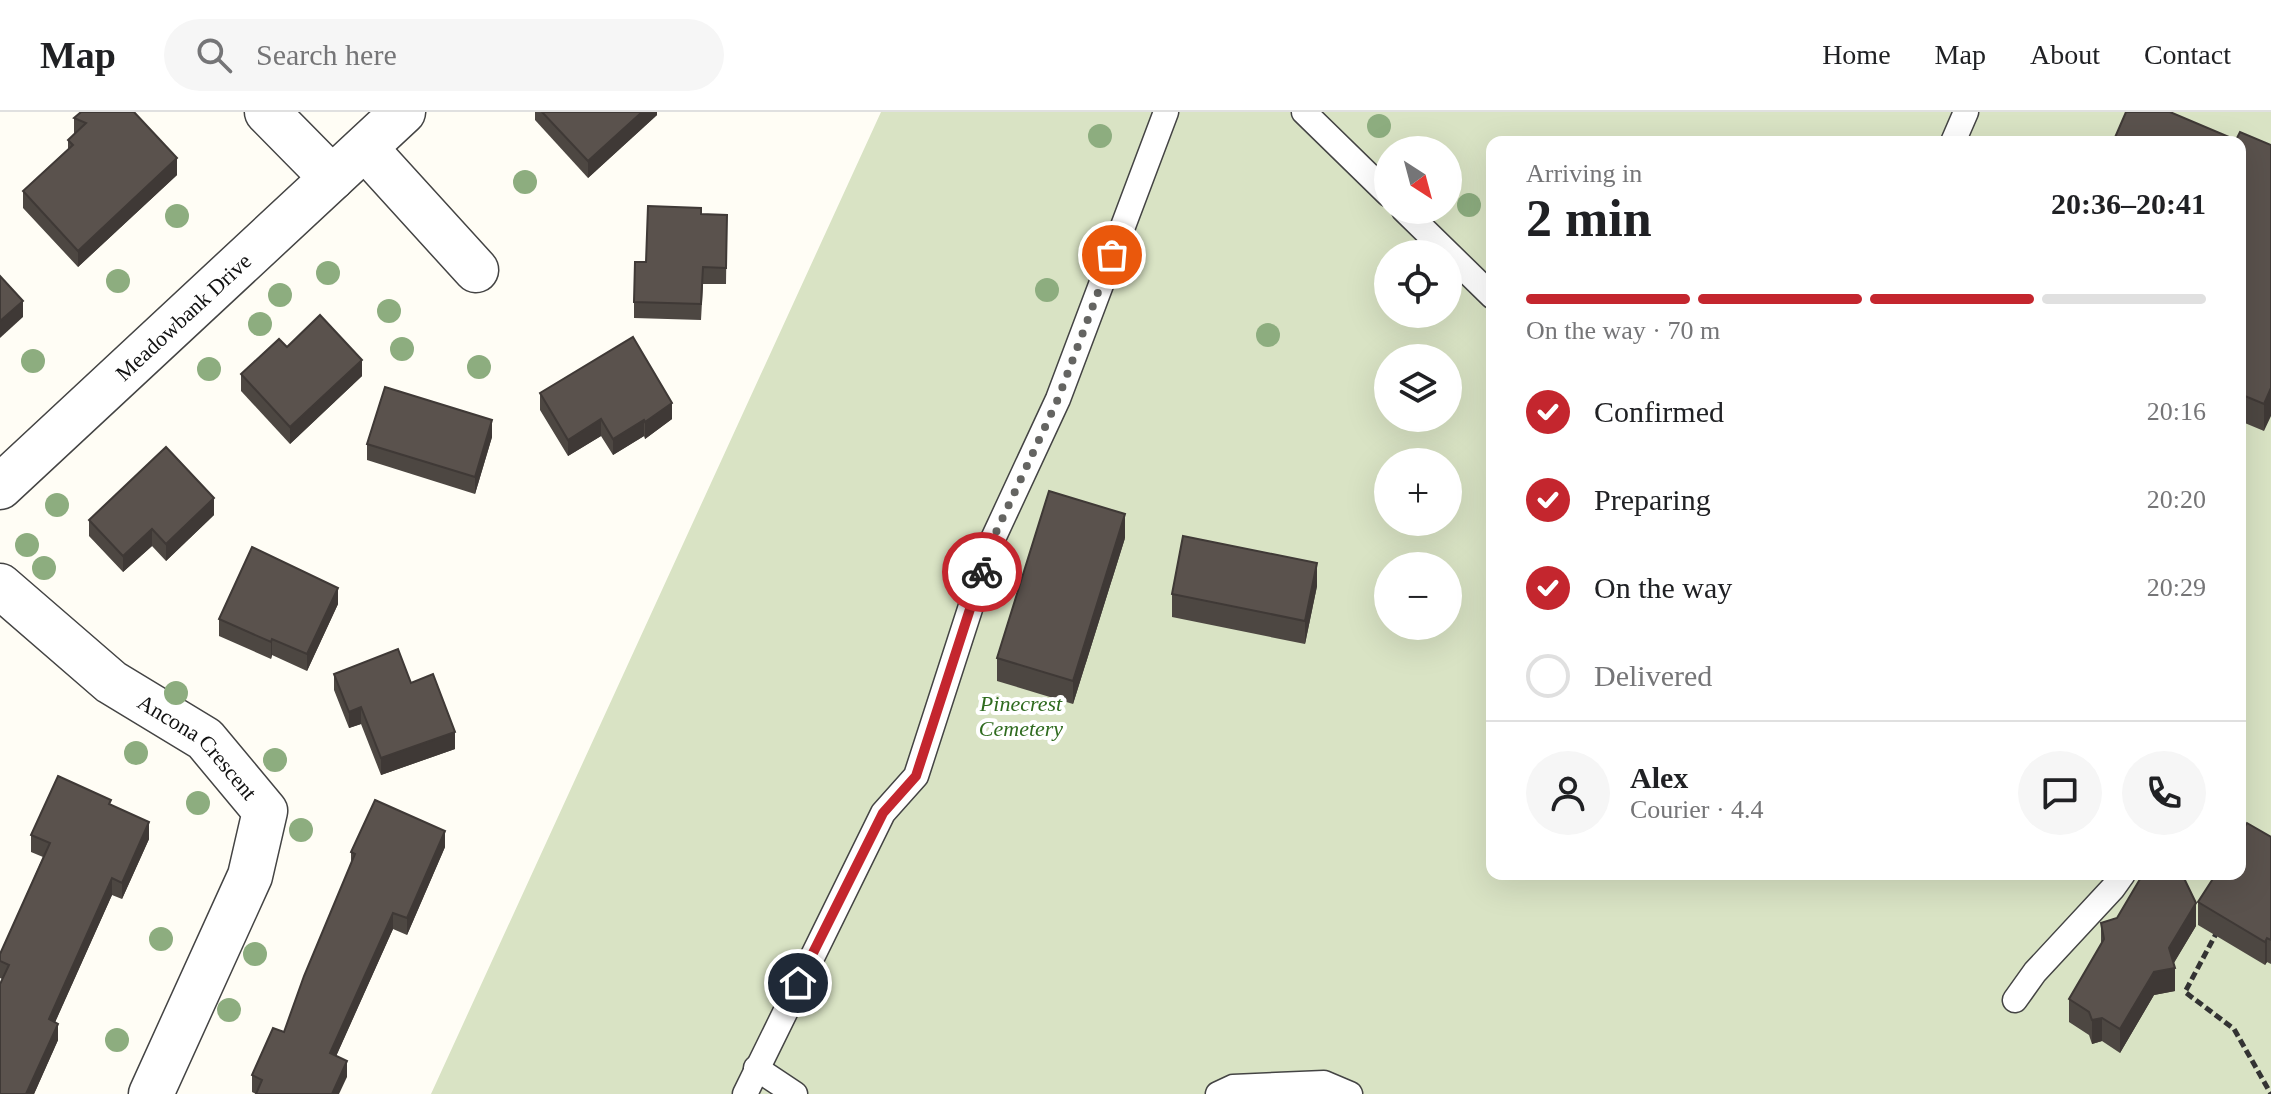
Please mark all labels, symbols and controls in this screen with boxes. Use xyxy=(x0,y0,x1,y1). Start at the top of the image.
search box xyxy=(164,19,724,91)
icon: search xyxy=(192,33,236,77)
text: Map xyxy=(40,34,116,76)
text: Search here xyxy=(256,38,397,71)
text: Home xyxy=(1822,39,1891,70)
text: Map xyxy=(1935,39,1986,70)
text: About xyxy=(2030,39,2100,70)
text: Contact xyxy=(2144,39,2231,70)
north arrow xyxy=(1374,136,1462,224)
map controls xyxy=(1374,136,1462,640)
text: Arriving in xyxy=(1526,159,1642,188)
text: 20:36–20:41 xyxy=(2051,187,2206,220)
text: 2 min xyxy=(1526,190,1652,247)
pin xyxy=(1078,221,1146,289)
icon: bag xyxy=(1090,233,1134,277)
button: locate xyxy=(1374,240,1462,328)
street label: Meadowbank Drive xyxy=(110,248,256,386)
text: On the way · 70 m xyxy=(1526,316,1720,345)
button: layers xyxy=(1374,344,1462,432)
icon: check xyxy=(1526,390,1570,434)
text: Confirmed xyxy=(1594,395,1724,428)
text: 20:16 xyxy=(2147,397,2206,426)
button: + xyxy=(1374,448,1462,536)
icon: check xyxy=(1526,478,1570,522)
text: Preparing xyxy=(1594,483,1711,516)
text: 20:20 xyxy=(2147,485,2206,514)
courier xyxy=(942,532,1022,612)
icon: bike xyxy=(960,550,1004,594)
button: − xyxy=(1374,552,1462,640)
icon: check xyxy=(1526,566,1570,610)
text: On the way xyxy=(1594,571,1732,604)
text: 20:29 xyxy=(2147,573,2206,602)
text: Delivered xyxy=(1594,659,1712,692)
street label: Ancona Crescent xyxy=(133,689,262,804)
park label: Pinecrest Cemetery xyxy=(979,691,1063,741)
button: person xyxy=(1526,751,1610,835)
button: chat xyxy=(2018,751,2102,835)
button: phone xyxy=(2122,751,2206,835)
text: Alex xyxy=(1630,761,1688,794)
text: Courier · 4.4 xyxy=(1630,795,1764,824)
pin xyxy=(764,949,832,1017)
icon: home xyxy=(776,961,820,1005)

